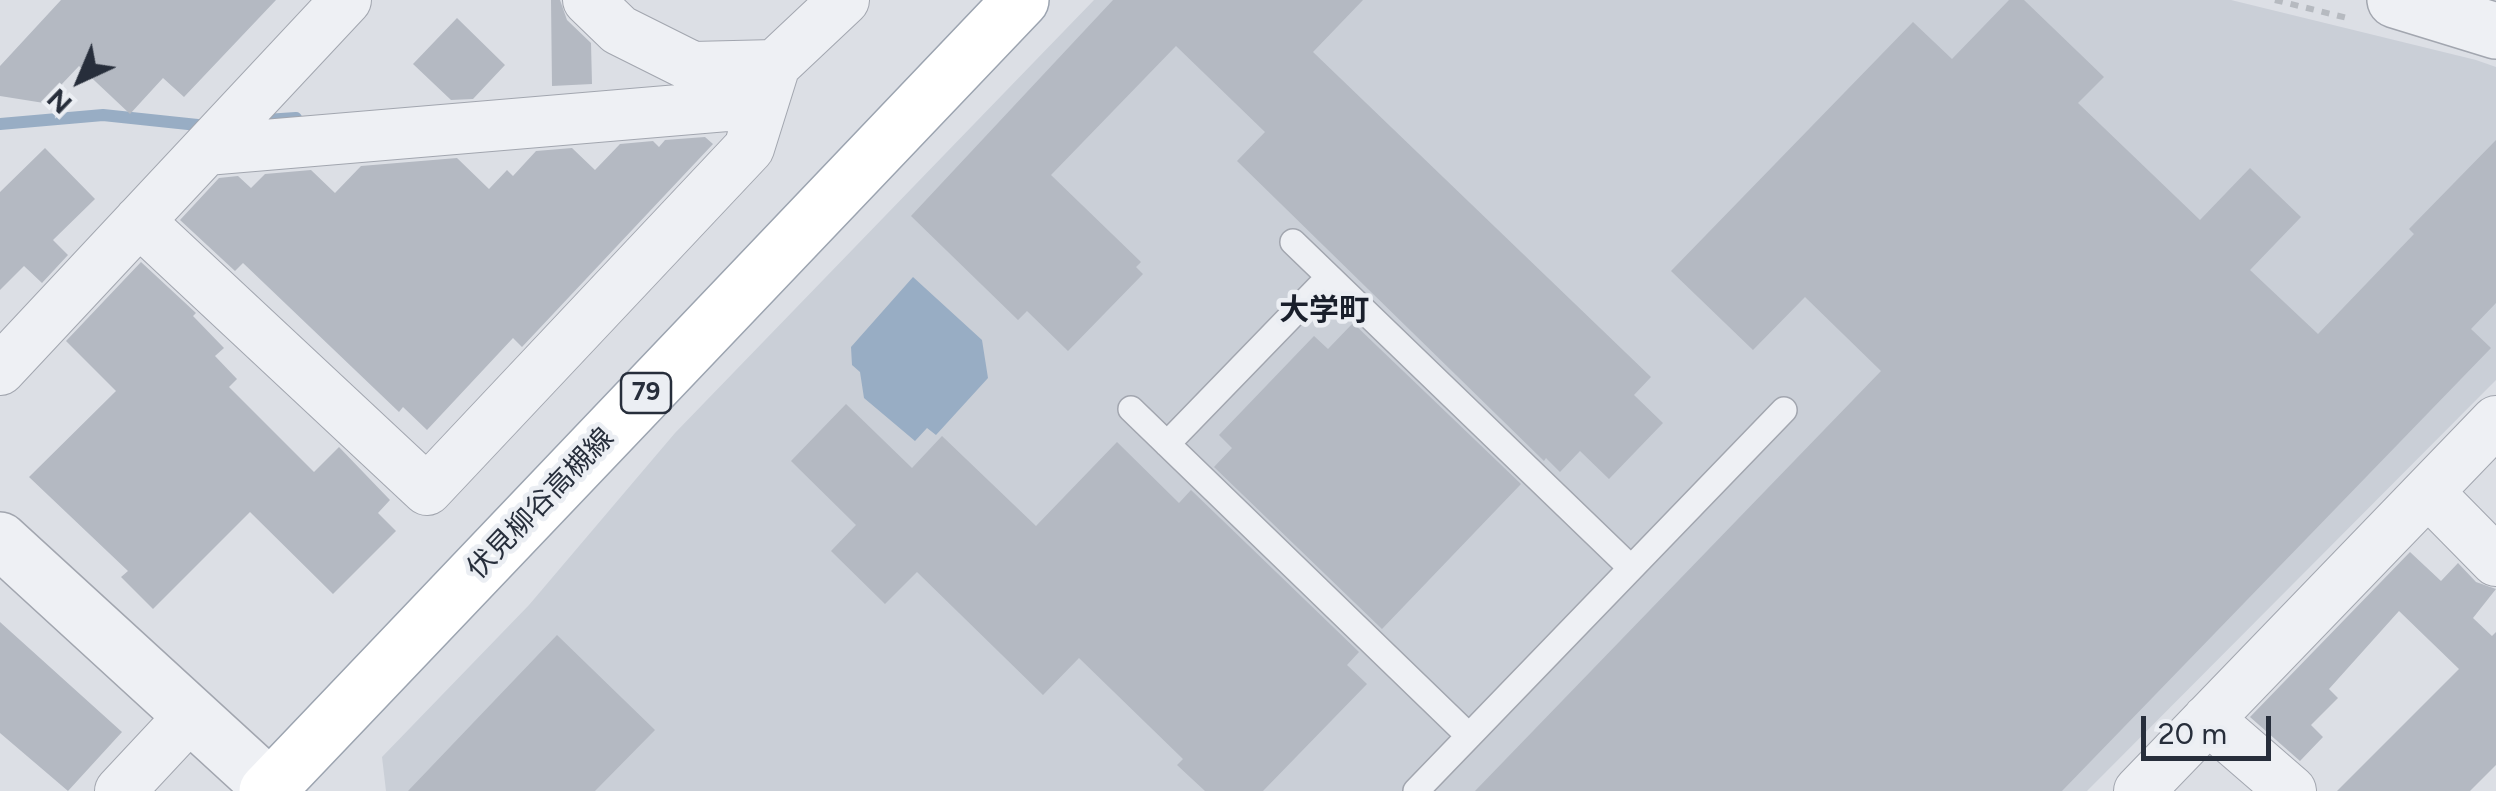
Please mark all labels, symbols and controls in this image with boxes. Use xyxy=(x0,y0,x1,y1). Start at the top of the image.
north arrow xyxy=(30,30,130,130)
text: N xyxy=(40,82,79,121)
district label: 大学町 xyxy=(1279,293,1369,329)
road number: 79 xyxy=(621,373,671,413)
street label: 伏見柳谷高槻線 xyxy=(461,422,621,586)
scale bar xyxy=(2146,696,2276,758)
text: 20 m xyxy=(2158,715,2227,752)

